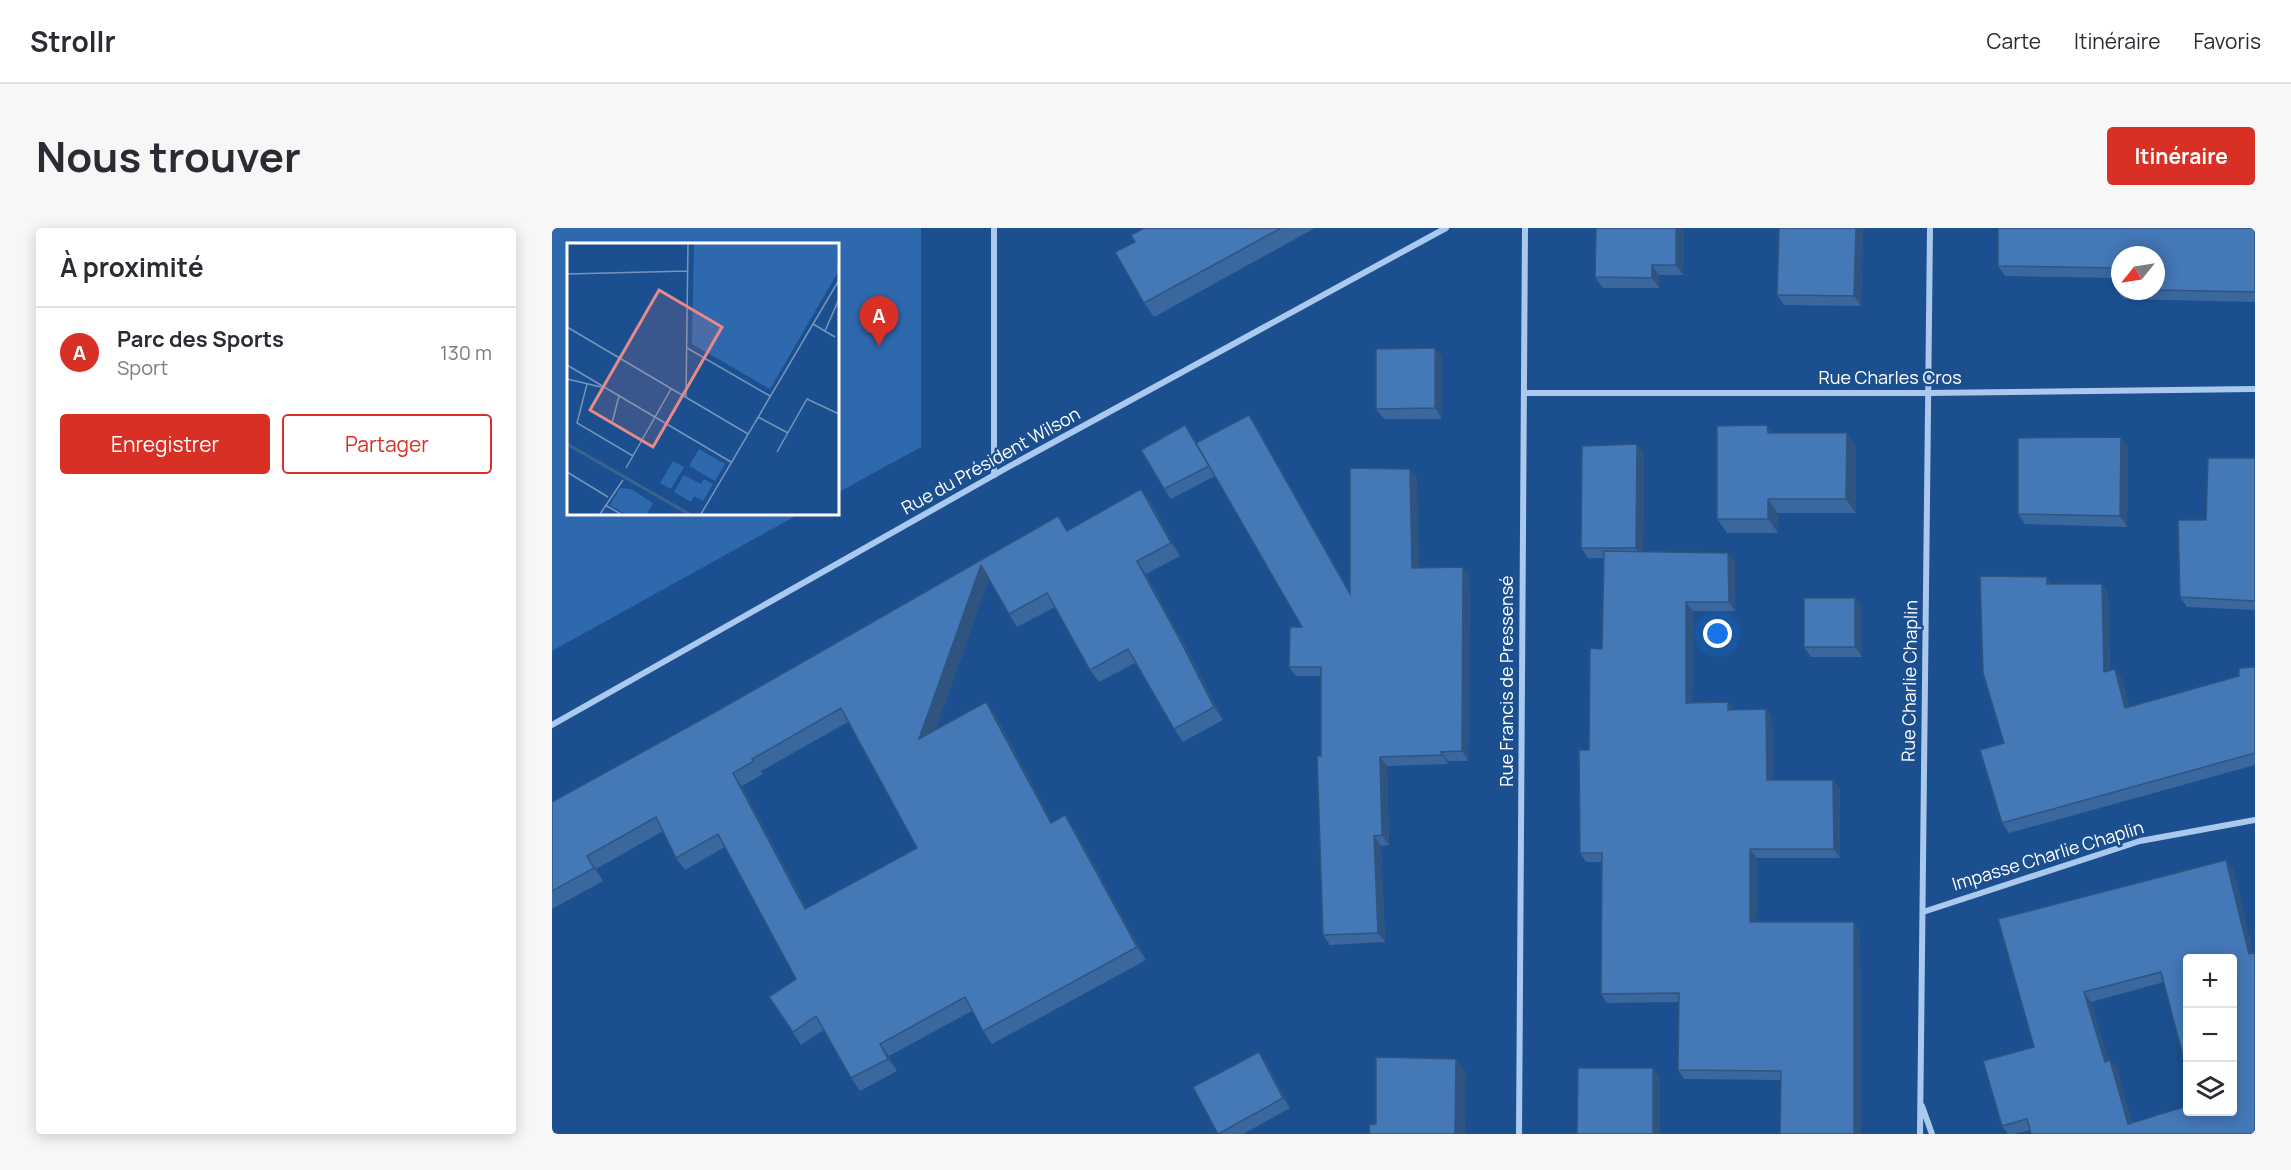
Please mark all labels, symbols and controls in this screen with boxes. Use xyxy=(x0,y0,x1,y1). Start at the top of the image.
text: Strollr xyxy=(30,22,116,60)
text: Carte xyxy=(1987,27,2041,55)
text: Itinéraire xyxy=(2074,27,2160,55)
text: Favoris xyxy=(2193,27,2261,55)
text: Nous trouver xyxy=(36,127,301,185)
button: Itinéraire xyxy=(2107,127,2255,185)
inset map xyxy=(567,243,838,514)
north arrow xyxy=(2111,246,2165,300)
text: À proximité xyxy=(60,249,204,285)
pin: A xyxy=(860,296,898,346)
text: Parc des Sports xyxy=(117,324,284,354)
text: A xyxy=(73,339,86,366)
text: 130 m xyxy=(440,339,492,366)
text: Sport xyxy=(117,354,168,381)
street label: Rue Charles Cros xyxy=(1818,365,1962,389)
street label: Rue du Président Wilson xyxy=(897,401,1084,519)
button: Enregistrer xyxy=(60,414,270,474)
button: Partager xyxy=(282,414,492,474)
street label: Rue Francis de Pressensé xyxy=(1494,575,1518,787)
street label: Rue Charlie Chaplin xyxy=(1896,600,1922,762)
your location xyxy=(1703,619,1732,648)
street label: Impasse Charlie Chaplin xyxy=(1949,814,2146,896)
map controls xyxy=(2183,954,2237,1116)
button: + xyxy=(2183,954,2237,1008)
button: − xyxy=(2183,1008,2237,1062)
button: layers xyxy=(2183,1062,2237,1116)

